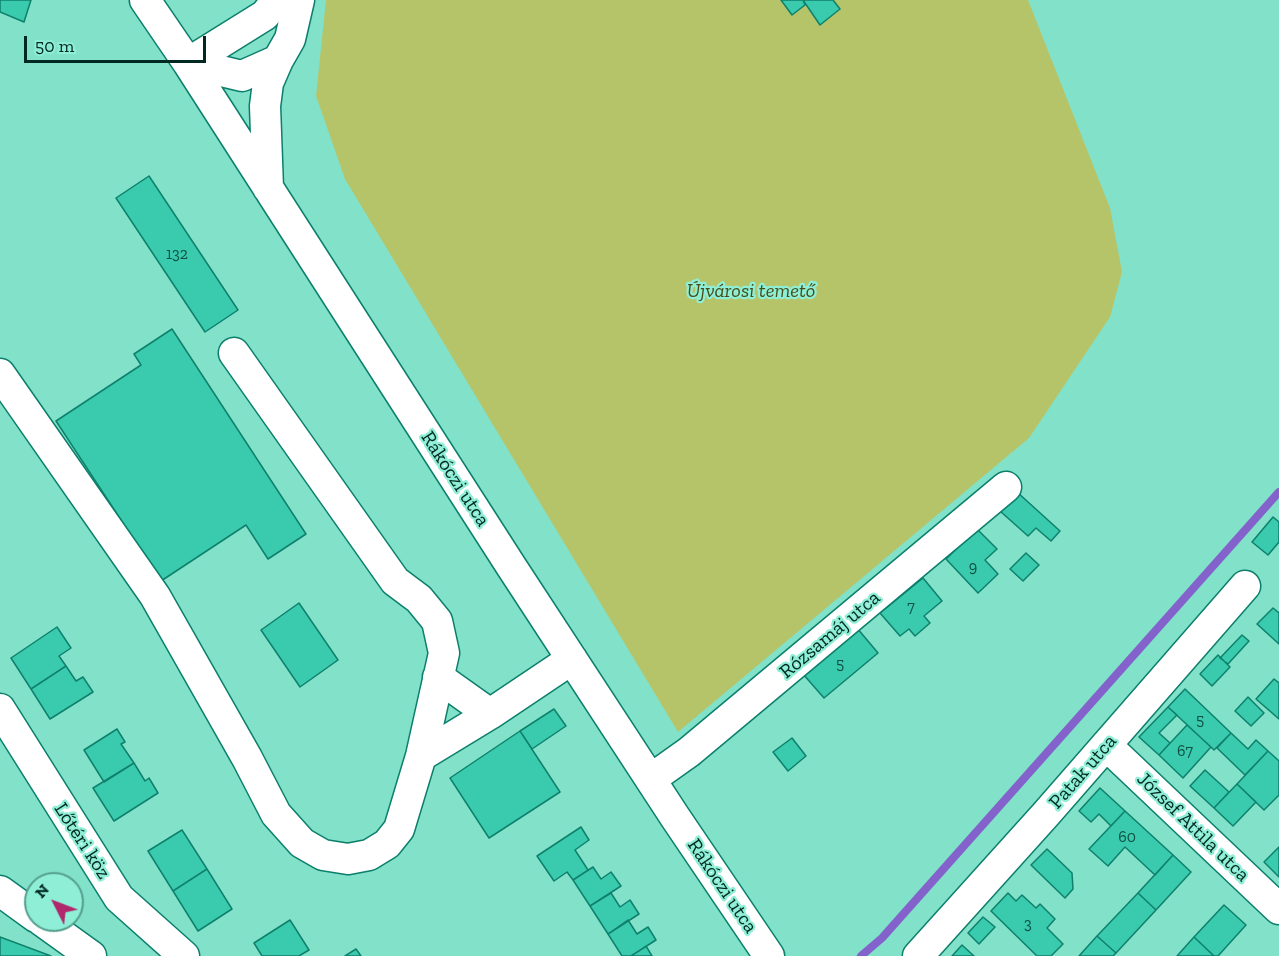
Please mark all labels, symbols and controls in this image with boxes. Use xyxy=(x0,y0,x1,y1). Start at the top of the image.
scale bar xyxy=(27,24,208,62)
text: 50 m xyxy=(35,35,74,57)
house number: 132 xyxy=(166,244,188,264)
park label: Újvárosi temető xyxy=(687,279,815,303)
street label: Rákóczi utca xyxy=(415,427,495,531)
house number: 9 xyxy=(969,557,977,577)
street label: Rózsamáj utca xyxy=(775,586,885,684)
house number: 7 xyxy=(907,597,915,617)
house number: 5 xyxy=(836,654,844,674)
house number: 5 xyxy=(1196,710,1204,730)
street label: Patak utca xyxy=(1044,730,1122,814)
house number: 67 xyxy=(1177,741,1193,761)
street label: József Attila utca xyxy=(1132,767,1254,887)
street label: Lőtéri köz xyxy=(48,798,116,884)
house number: 60 xyxy=(1118,827,1136,847)
street label: Rákóczi utca xyxy=(682,834,762,938)
north arrow xyxy=(24,872,84,932)
text: N xyxy=(31,880,53,902)
house number: 3 xyxy=(1024,914,1032,934)

